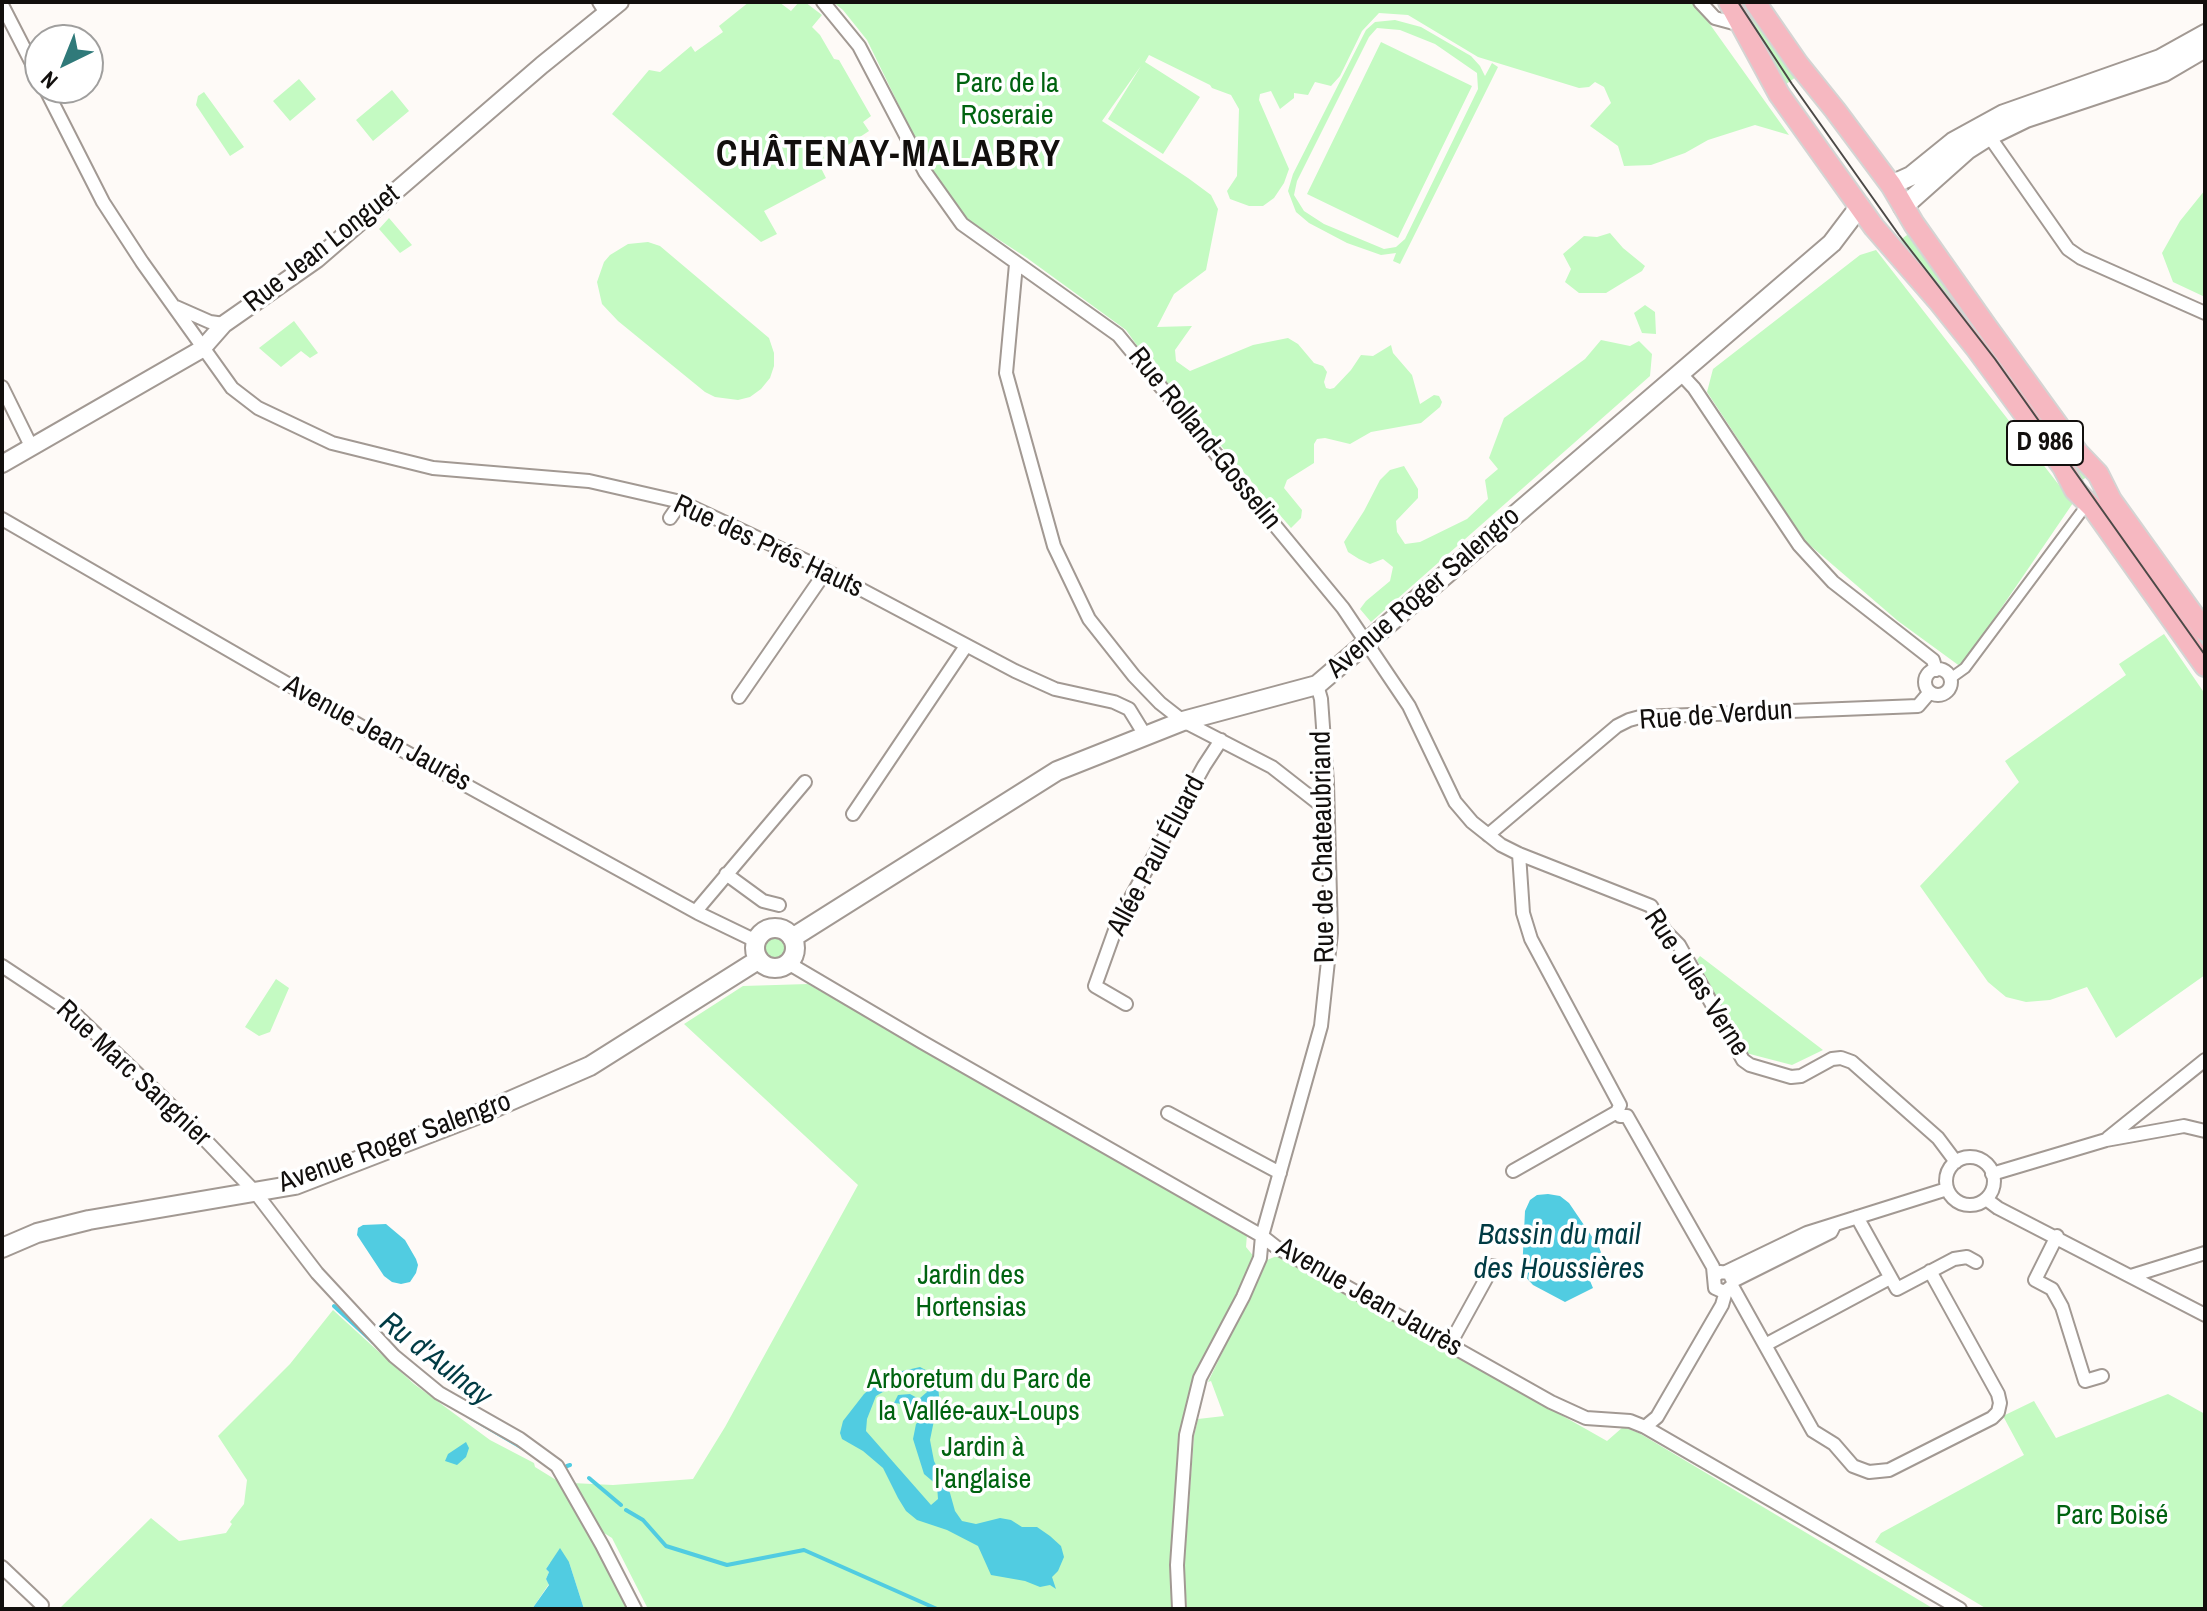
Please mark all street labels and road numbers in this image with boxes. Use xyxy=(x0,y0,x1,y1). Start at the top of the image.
street label: Rue Jean Longuet xyxy=(238,178,406,320)
street label: Rue Rolland-Gosselin xyxy=(1120,341,1288,537)
road number: D 986 xyxy=(2007,421,2083,465)
street label: Rue des Prés Hauts xyxy=(668,488,868,606)
street label: Avenue Roger Salengro xyxy=(1321,500,1527,686)
street label: Avenue Jean Jaurès xyxy=(277,669,477,799)
street label: Rue de Verdun xyxy=(1638,694,1794,738)
street label: Rue de Chateaubriand xyxy=(1305,731,1343,963)
street label: Allée Paul Éluard xyxy=(1101,770,1213,942)
street label: Rue Jules Verne xyxy=(1636,903,1756,1063)
street label: Rue Marc Sangnier xyxy=(49,994,217,1154)
street label: Avenue Roger Salengro xyxy=(274,1085,516,1201)
street label: Avenue Jean Jaurès xyxy=(1270,1231,1468,1365)

